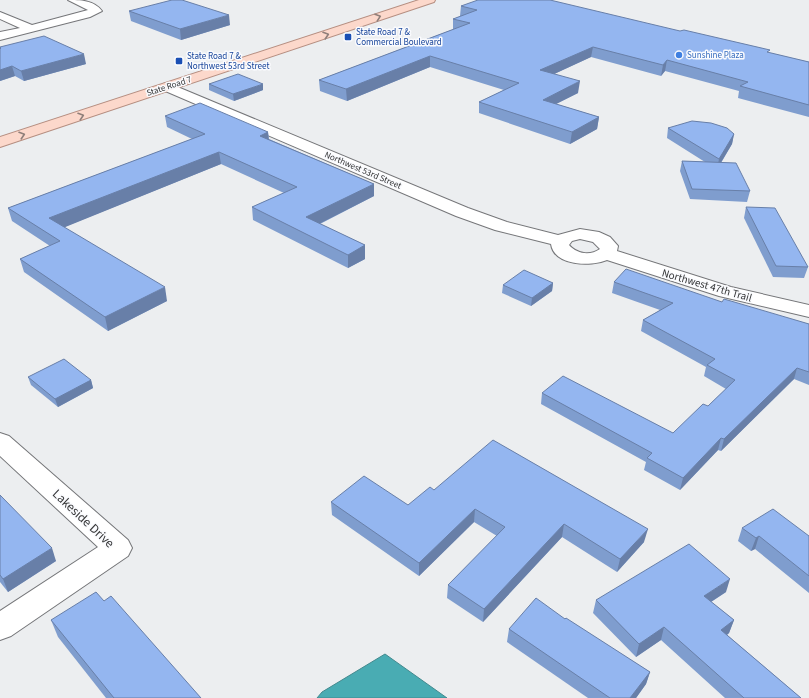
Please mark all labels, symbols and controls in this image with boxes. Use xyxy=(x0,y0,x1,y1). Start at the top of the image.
one-way arrow xyxy=(375,13,382,22)
place label: State Road 7 & Commercial Boulevard xyxy=(356,26,442,49)
one-way arrow xyxy=(322,31,329,39)
marker: State Road 7 & Commercial Boulevard xyxy=(343,32,353,42)
place label: Sunshine Plaza xyxy=(687,49,744,62)
place label: State Road 7 & Northwest 53rd Street xyxy=(187,50,269,73)
marker: Sunshine Plaza xyxy=(674,50,684,60)
marker: State Road 7 & Northwest 53rd Street xyxy=(174,56,184,66)
street label: State Road 7 xyxy=(145,73,194,100)
one-way arrow xyxy=(78,112,85,120)
one-way arrow xyxy=(18,131,25,140)
street label: Northwest 53rd Street xyxy=(322,148,403,193)
street label: Northwest 47th Trail xyxy=(660,265,754,306)
street label: Lakeside Drive xyxy=(48,485,118,552)

